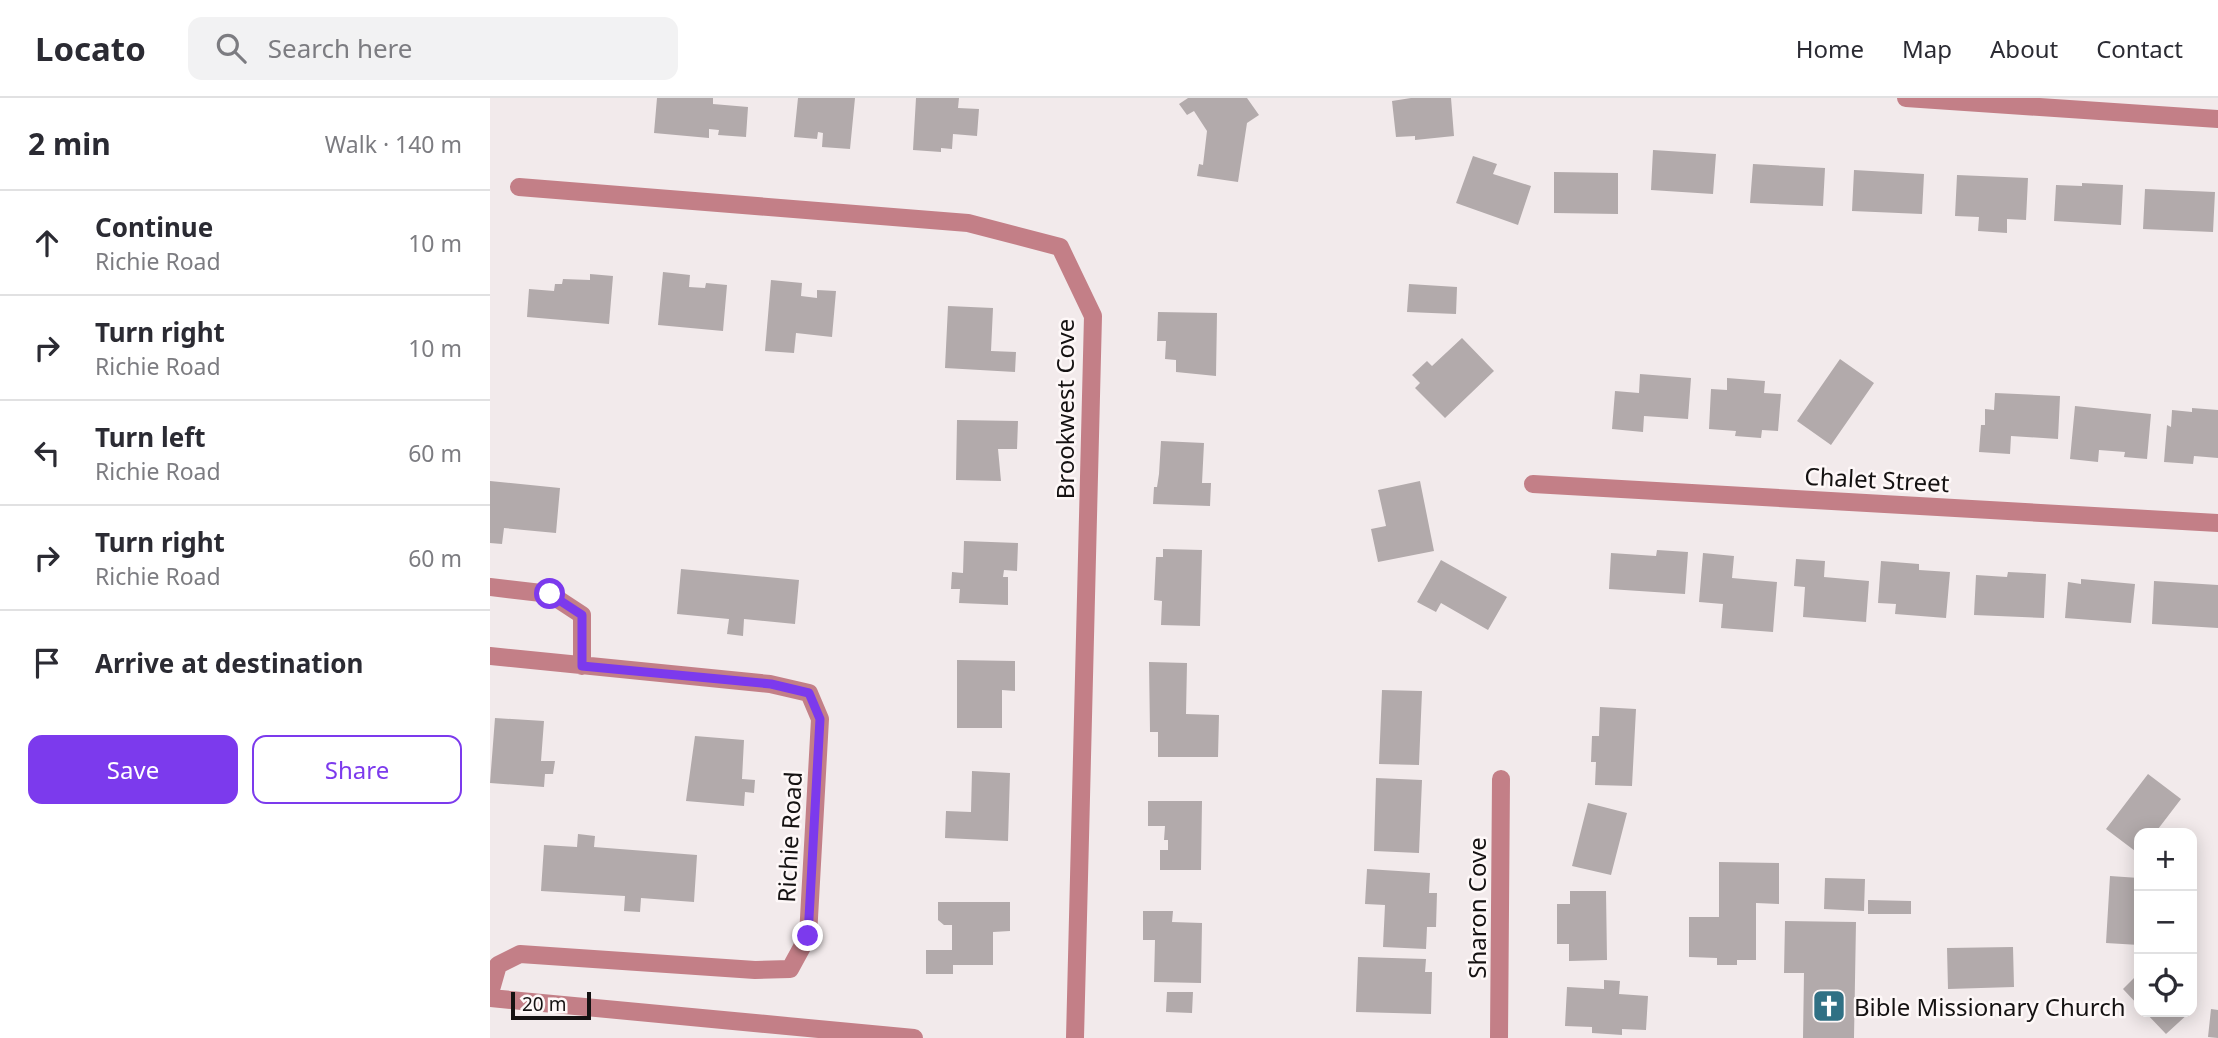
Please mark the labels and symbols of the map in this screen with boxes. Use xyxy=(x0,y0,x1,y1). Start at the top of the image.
street label: Brookwest Cove xyxy=(1048,319,1081,499)
street label: Chalet Street xyxy=(1804,459,1951,499)
route start xyxy=(534,578,565,609)
street label: Richie Road xyxy=(769,771,809,903)
street label: Sharon Cove xyxy=(1460,837,1493,979)
route end xyxy=(792,920,823,951)
church icon: Bible Missionary Church xyxy=(1810,987,1848,1025)
scale bar xyxy=(511,989,592,1021)
place label: Bible Missionary Church xyxy=(1854,990,2126,1023)

